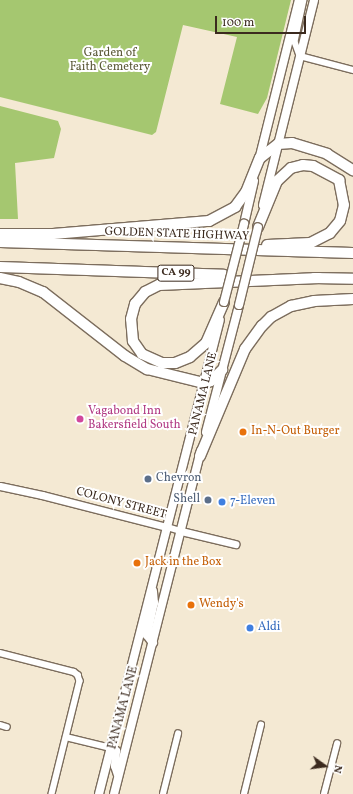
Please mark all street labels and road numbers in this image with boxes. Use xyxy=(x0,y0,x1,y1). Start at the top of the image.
street label: GOLDEN STATE HIGHWAY xyxy=(104,225,250,245)
road number: CA 99 xyxy=(157,264,195,282)
street label: PANAMA LANE xyxy=(187,351,221,437)
street label: COLONY STREET xyxy=(74,485,168,523)
street label: PANAMA LANE xyxy=(106,665,142,751)

